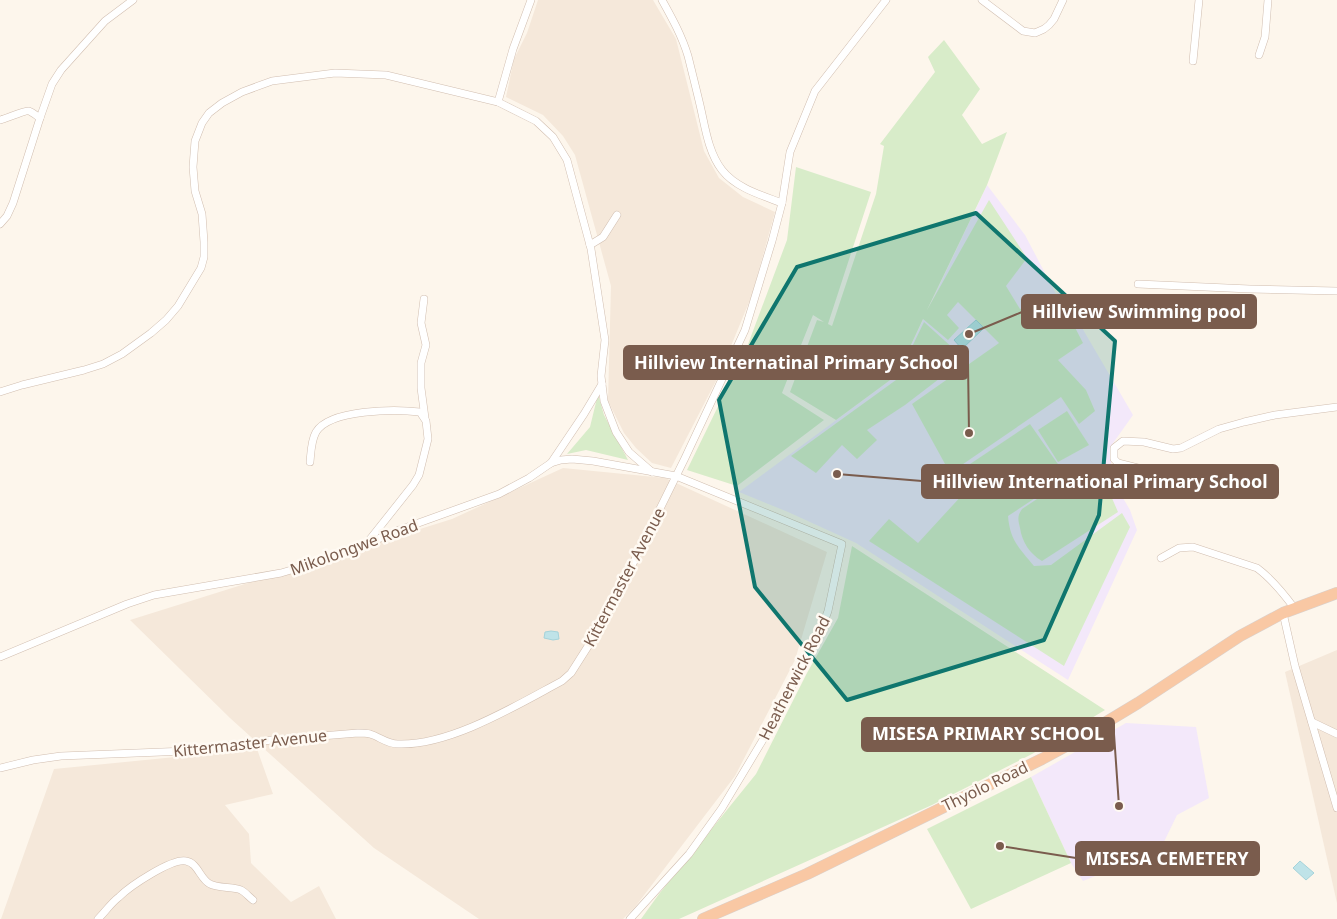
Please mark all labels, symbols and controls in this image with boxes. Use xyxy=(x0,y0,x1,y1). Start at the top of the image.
callout: Hillview Swimming pool xyxy=(1022,295,1256,328)
text: Hillview Swimming pool xyxy=(1032,299,1246,323)
callout: Hillview Internatinal Primary School xyxy=(624,346,968,379)
text: Hillview Internatinal Primary School xyxy=(634,350,958,374)
callout: Hillview International Primary School xyxy=(922,465,1278,498)
text: Hillview International Primary School xyxy=(932,469,1268,493)
street label: Kittermaster Avenue xyxy=(578,504,670,650)
street label: Mikolongwe Road xyxy=(287,514,421,580)
street label: Heatherwick Road xyxy=(753,612,835,744)
callout: MISESA PRIMARY SCHOOL xyxy=(862,718,1114,751)
text: MISESA PRIMARY SCHOOL xyxy=(872,721,1104,745)
street label: Kittermaster Avenue xyxy=(172,724,328,762)
street label: Thyolo Road xyxy=(938,756,1032,816)
callout: MISESA CEMETERY xyxy=(1076,842,1259,875)
text: MISESA CEMETERY xyxy=(1085,846,1249,870)

